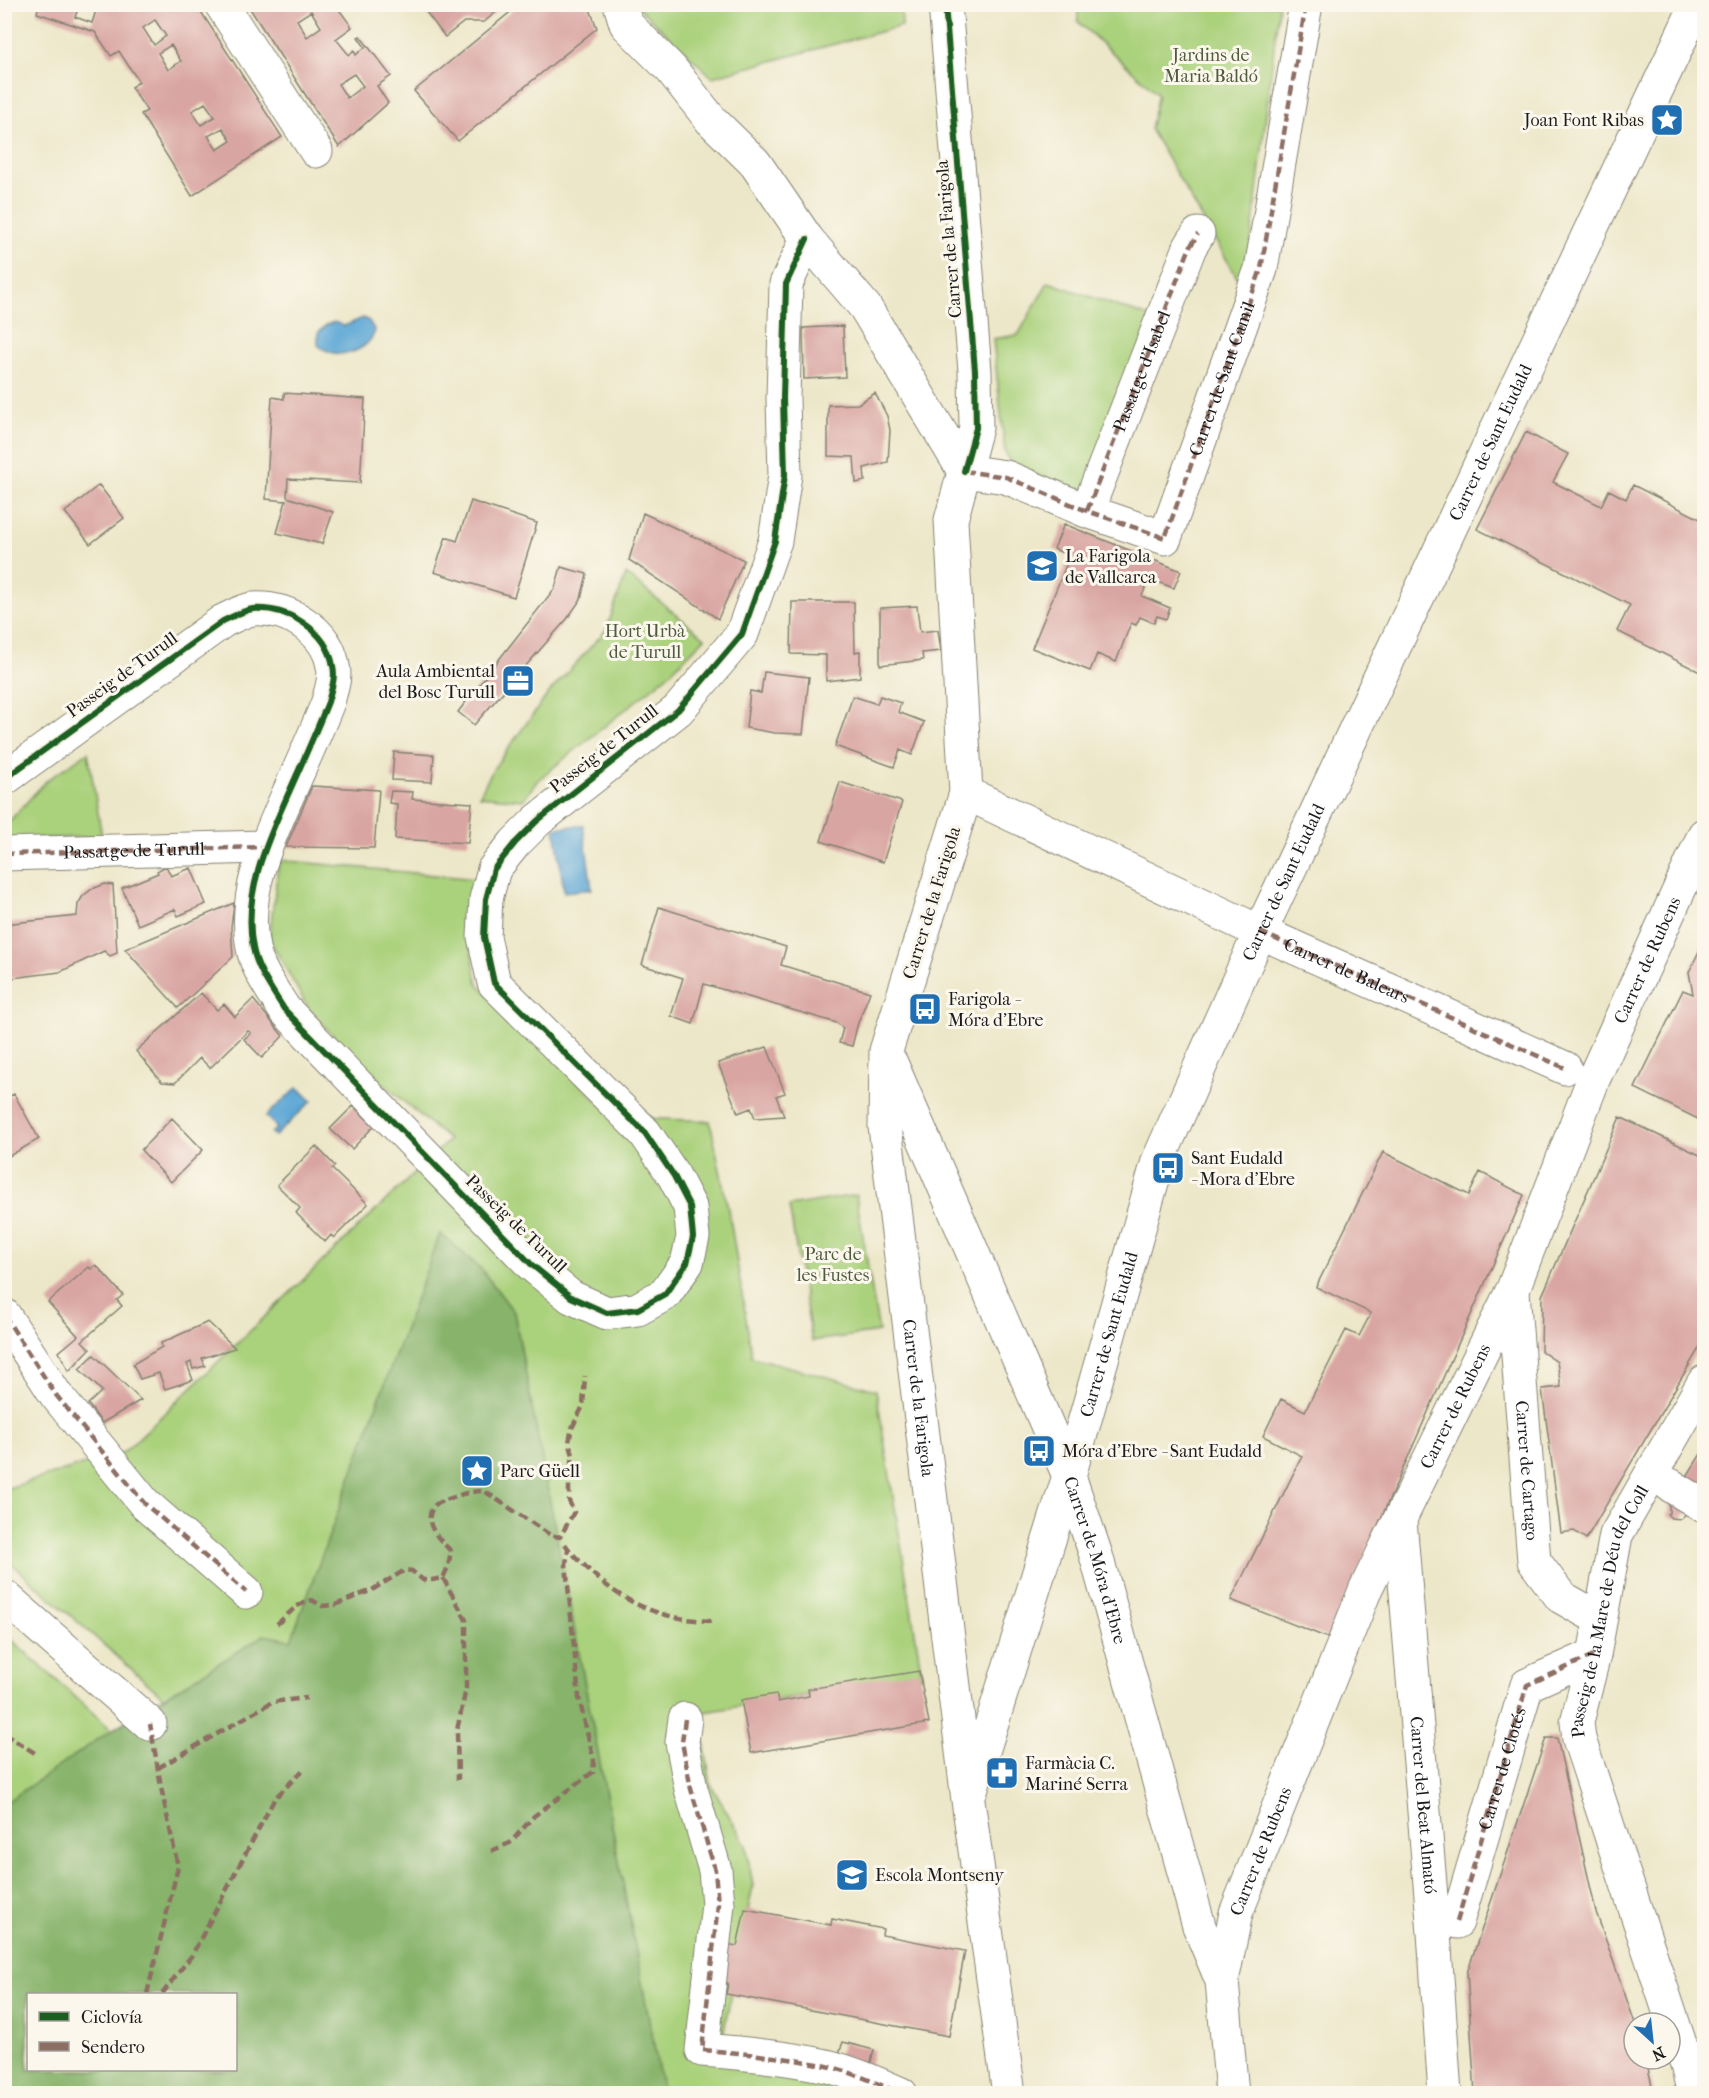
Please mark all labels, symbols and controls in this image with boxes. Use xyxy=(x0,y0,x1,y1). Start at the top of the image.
park label: Jardins de Maria Baldó xyxy=(1164,45,1258,87)
place icon: Joan Font Ribas xyxy=(1649,102,1685,138)
place label: Joan Font Ribas xyxy=(1522,110,1644,131)
street label: Carrer de la Farigola xyxy=(932,159,966,319)
street label: Carrer de Sant Camil xyxy=(1185,299,1259,459)
street label: Passatge d'Isabel xyxy=(1108,308,1175,435)
street label: Carrer de Sant Eudald xyxy=(1445,361,1536,524)
place label: La Farigola de Vallcarca xyxy=(1065,546,1157,588)
school or university icon: La Farigola de Vallcarca xyxy=(1024,548,1060,584)
park label: Hort Urbà de Turull xyxy=(605,621,686,663)
street label: Passeig de Turull xyxy=(62,628,182,722)
place label: Aula Ambiental del Bosc Turull xyxy=(375,661,495,703)
office icon: Aula Ambiental del Bosc Turull xyxy=(500,663,536,699)
street label: Passeig de Turull xyxy=(545,700,663,798)
street label: Carrer de Sant Eudald xyxy=(1238,800,1329,964)
street label: Carrer de la Farigola xyxy=(899,824,965,982)
street label: Passatge de Turull xyxy=(63,838,205,863)
street label: Carrer de Rubens xyxy=(1609,893,1685,1027)
street label: Carrer de Balears xyxy=(1281,934,1413,1008)
place label: Farigola - Móra d'Ebre xyxy=(948,989,1044,1031)
bus stop icon: Farigola - Móra d'Ebre xyxy=(907,991,943,1027)
place label: Sant Eudald - Mora d'Ebre xyxy=(1191,1148,1295,1190)
bus stop icon: Sant Eudald - Mora d'Ebre xyxy=(1150,1150,1186,1186)
street label: Passeig de Turull xyxy=(461,1171,571,1277)
park label: Parc de les Fustes xyxy=(796,1244,870,1286)
street label: Carrer de Sant Eudald xyxy=(1076,1249,1142,1420)
street label: Carrer de la Farigola xyxy=(898,1318,939,1478)
street label: Carrer de Rubens xyxy=(1416,1340,1495,1472)
street label: Carrer de Cartago xyxy=(1511,1400,1543,1541)
bus stop icon: Móra d'Ebre - Sant Eudald xyxy=(1021,1433,1057,1469)
place label: Móra d'Ebre - Sant Eudald xyxy=(1062,1441,1262,1462)
place icon: Parc Güell xyxy=(459,1453,495,1489)
place label: Parc Güell xyxy=(500,1461,580,1482)
street label: Carrer de Móra d'Ebre xyxy=(1059,1474,1131,1646)
street label: Passeig de la Mare de Déu del Coll xyxy=(1566,1481,1653,1739)
street label: Carrer de Clotés xyxy=(1474,1704,1530,1832)
street label: Carrer del Beat Almató xyxy=(1406,1715,1441,1895)
place label: Farmàcia C. Mariné Serra xyxy=(1025,1753,1128,1795)
pharmacy icon: Farmàcia C. Mariné Serra xyxy=(984,1755,1020,1791)
street label: Carrer de Rubens xyxy=(1226,1783,1296,1919)
school or university icon: Escola Montseny xyxy=(834,1857,870,1893)
place label: Escola Montseny xyxy=(875,1865,1005,1886)
legend xyxy=(27,1993,237,2071)
text: Ciclovía xyxy=(81,2007,143,2028)
north arrow xyxy=(1622,2011,1682,2071)
text: Sendero xyxy=(81,2037,145,2058)
text: N xyxy=(1648,2043,1668,2066)

